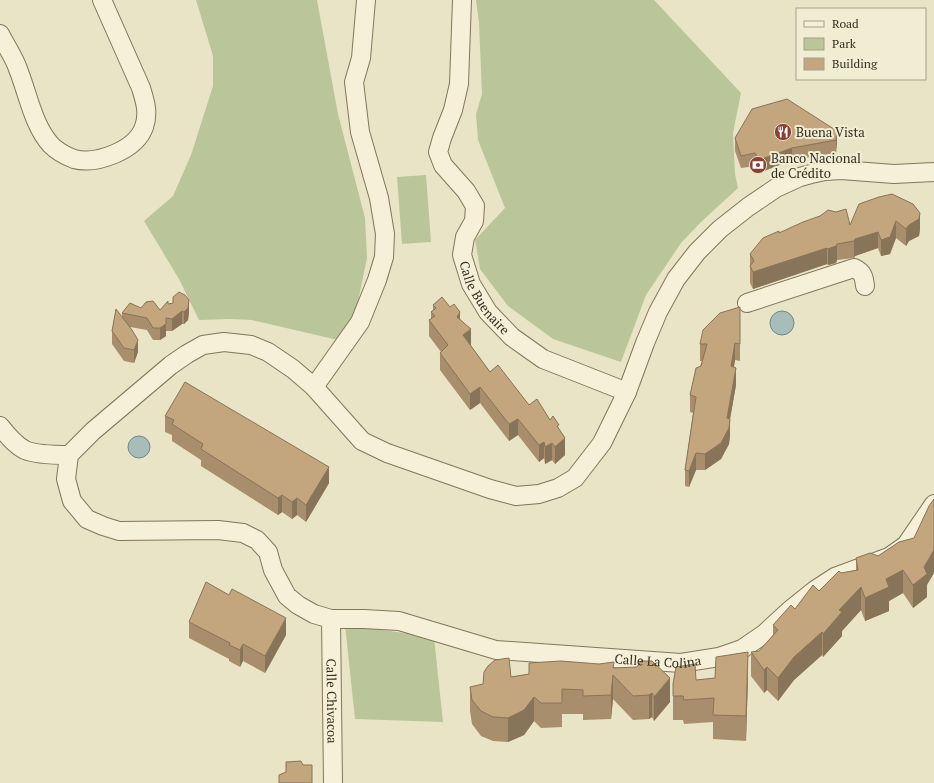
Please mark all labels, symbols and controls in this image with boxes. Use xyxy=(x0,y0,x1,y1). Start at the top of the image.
legend xyxy=(796,8,926,80)
text: Road xyxy=(832,16,859,31)
text: Park xyxy=(832,36,857,51)
text: Building xyxy=(832,56,878,71)
restaurant icon: Buena Vista xyxy=(773,122,793,142)
place label: Buena Vista xyxy=(796,123,865,141)
place label: Banco Nacional de Crédito xyxy=(771,149,861,182)
bank icon: Banco Nacional de Crédito xyxy=(748,155,768,175)
street label: Calle Buenaire xyxy=(455,259,514,338)
street label: Calle La Colina xyxy=(614,649,703,672)
street label: Calle Chivacoa xyxy=(322,658,342,744)

